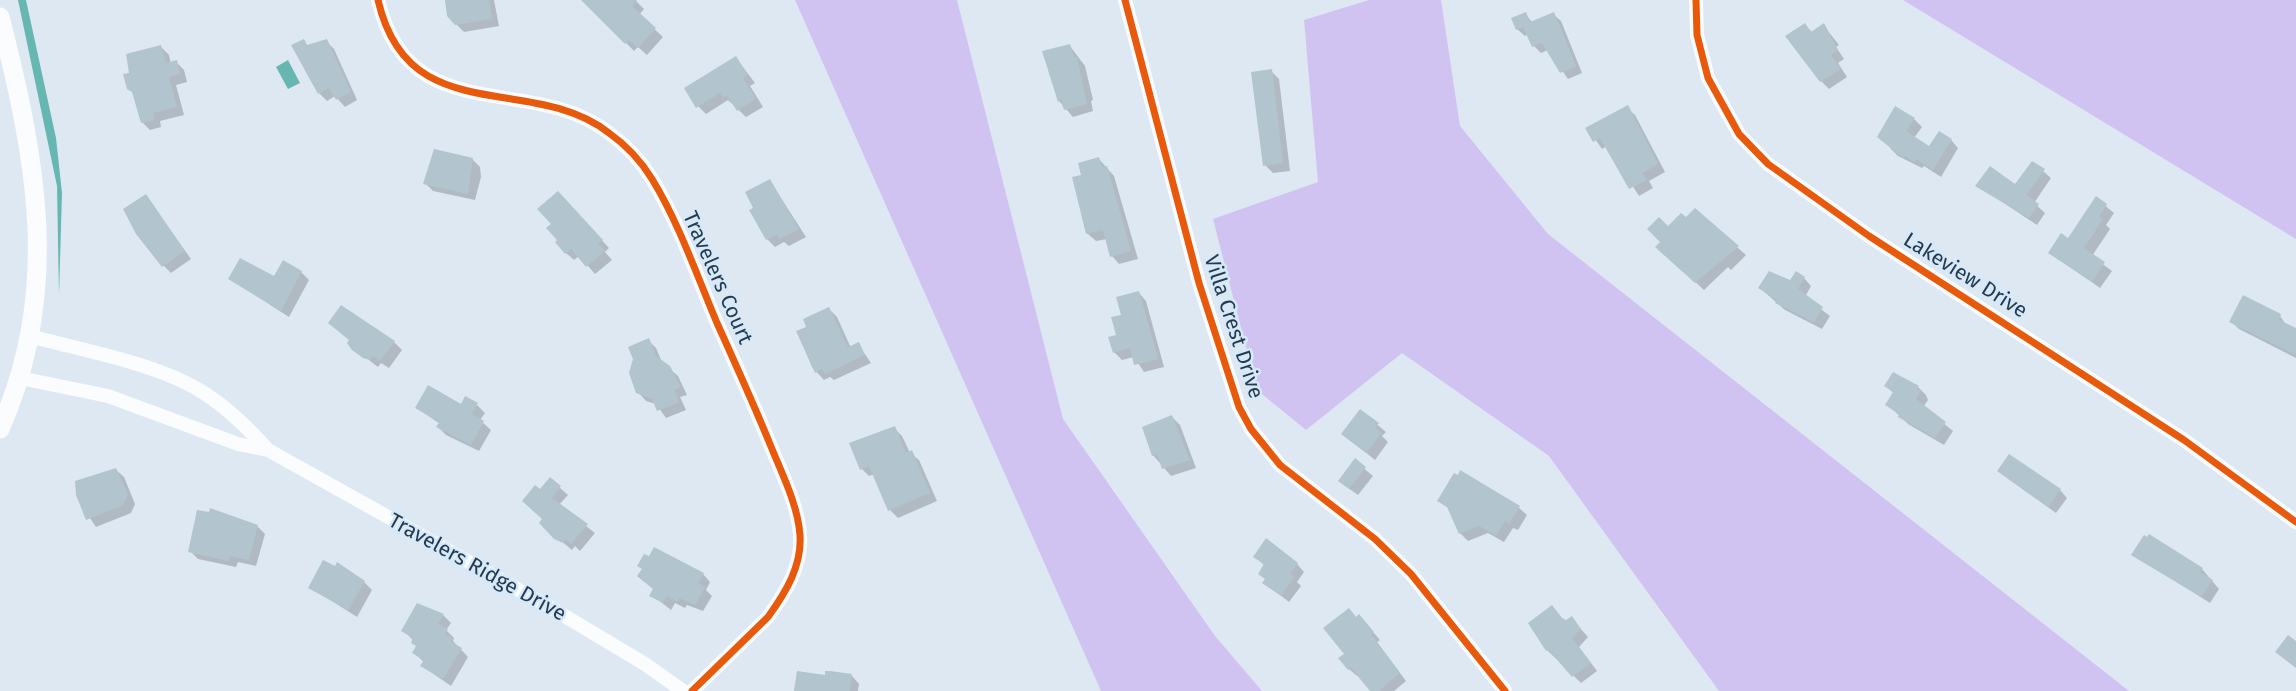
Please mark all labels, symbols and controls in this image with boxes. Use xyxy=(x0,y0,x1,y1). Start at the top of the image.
street label: Travelers Court xyxy=(676,208,758,348)
street label: Lakeview Drive xyxy=(1898,228,2032,324)
street label: Villa Crest Drive xyxy=(1198,252,1268,402)
street label: Travelers Ridge Drive xyxy=(384,509,570,627)

